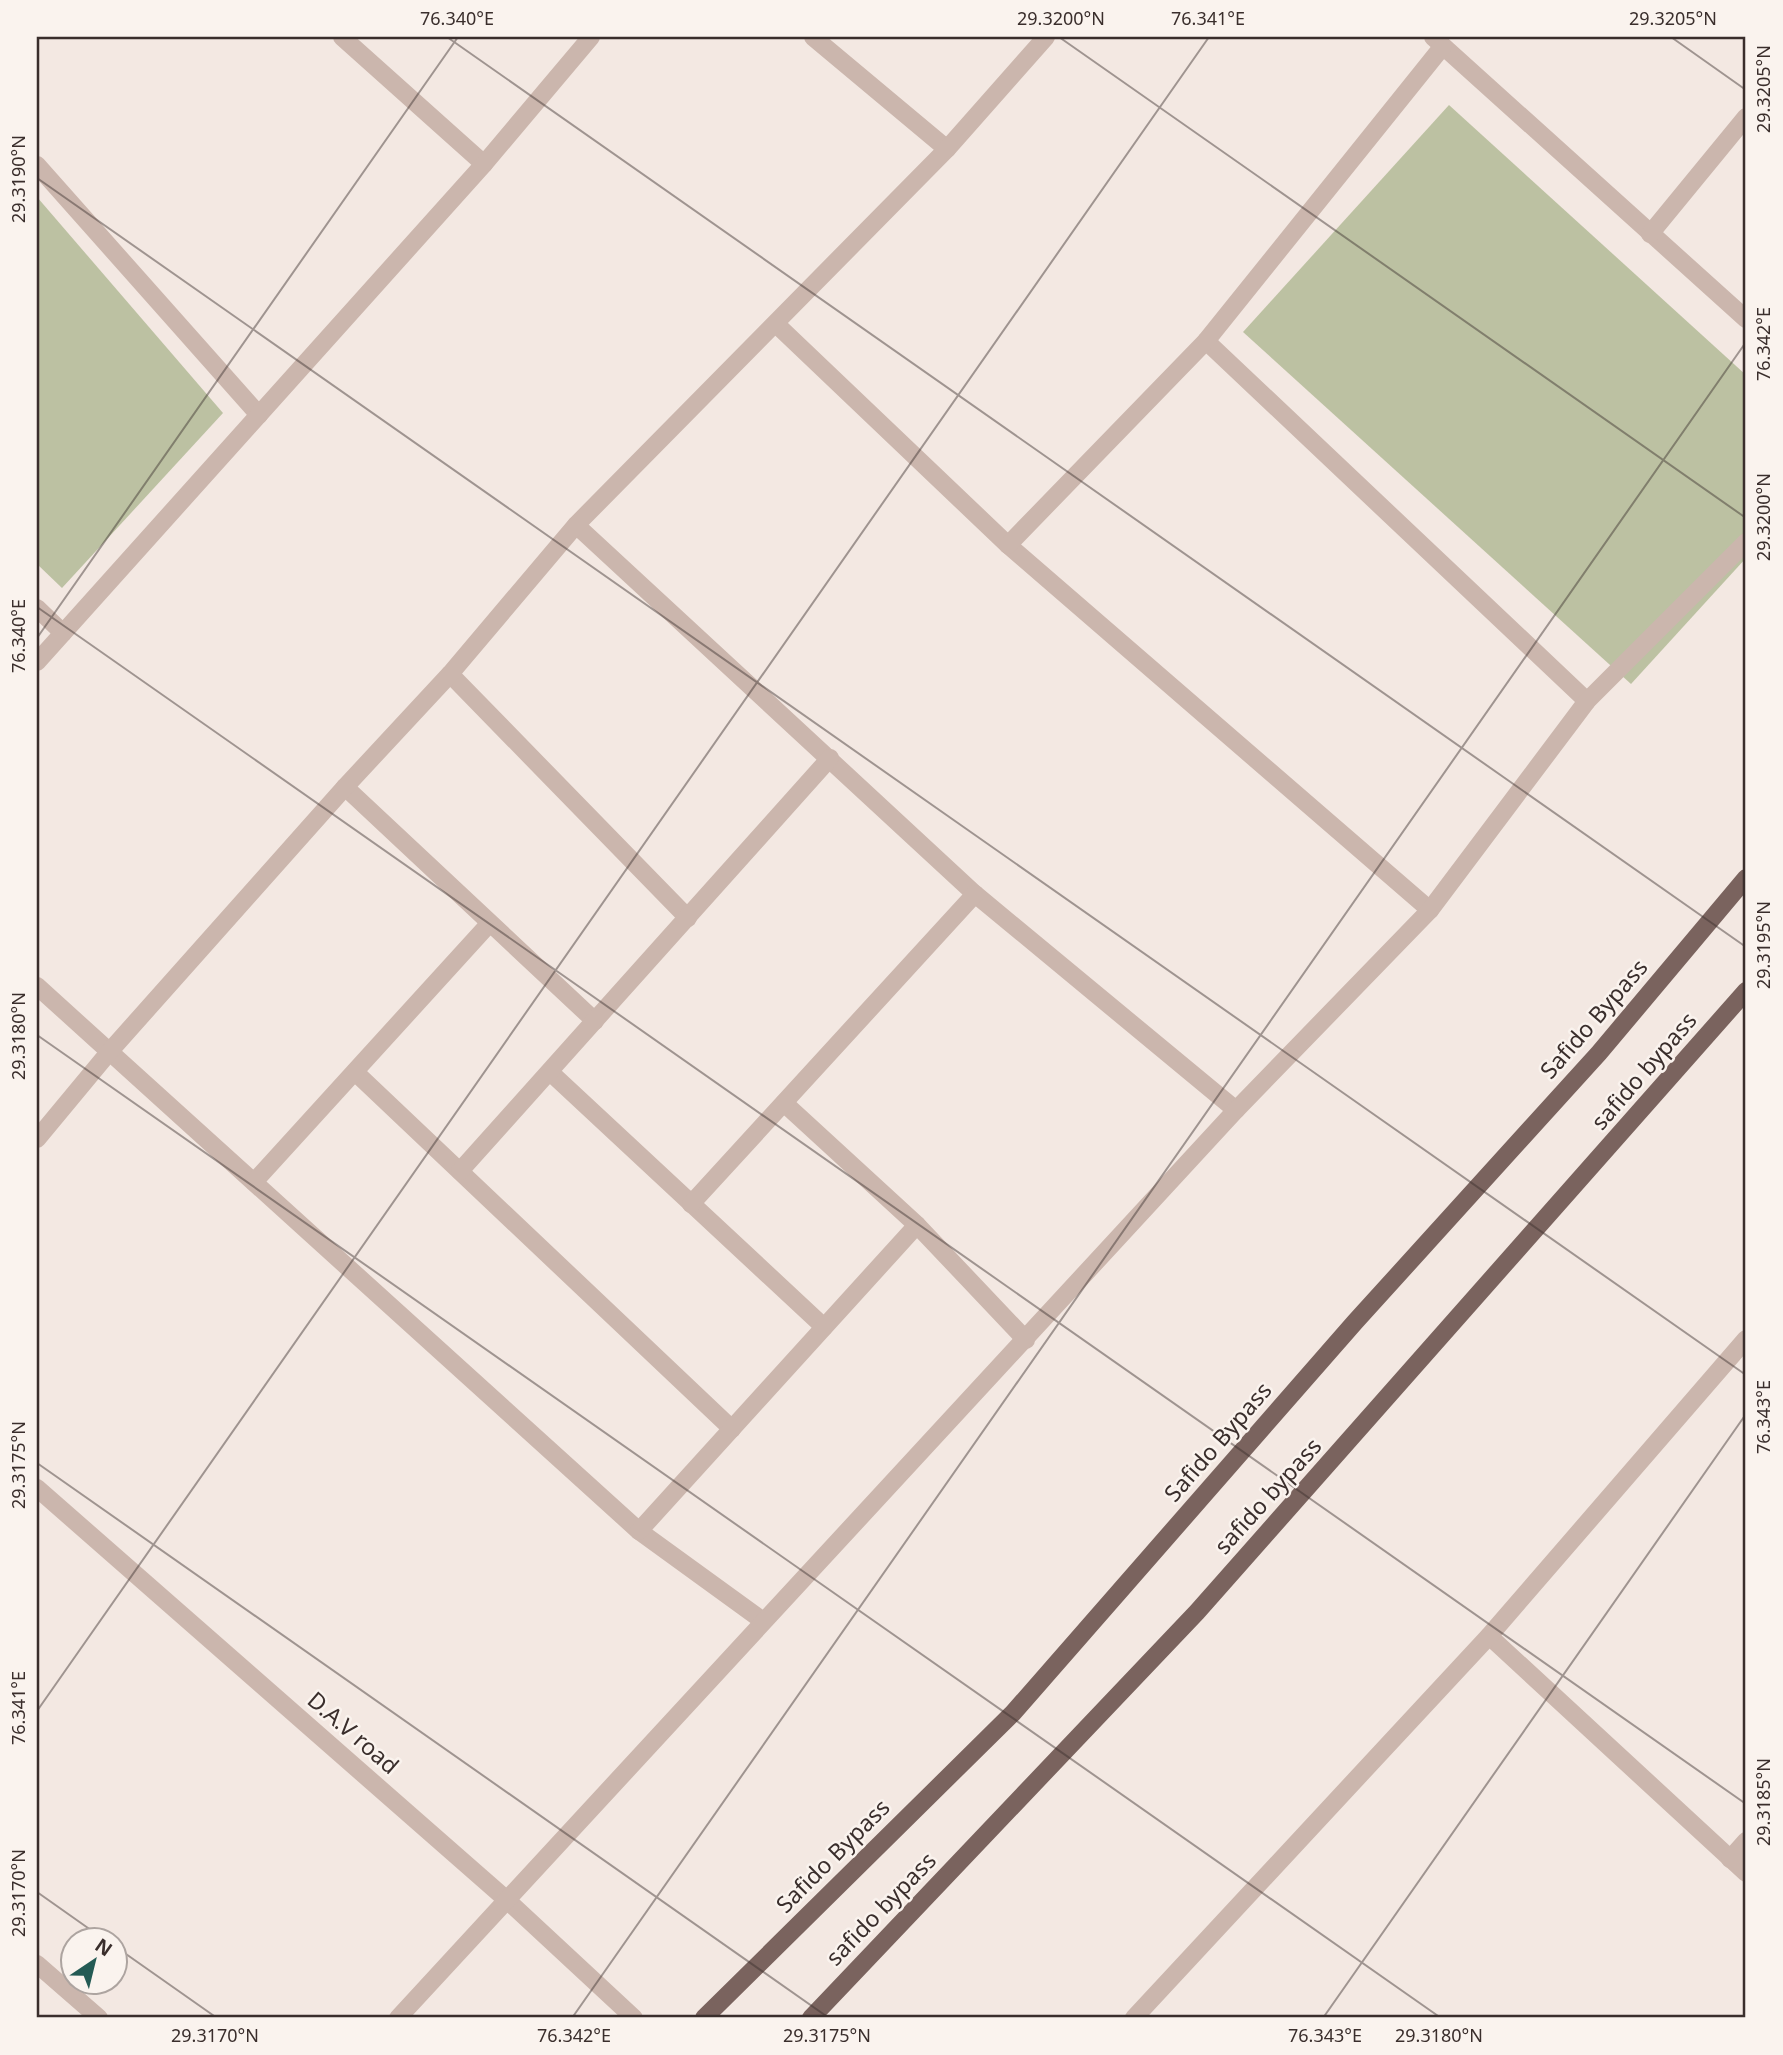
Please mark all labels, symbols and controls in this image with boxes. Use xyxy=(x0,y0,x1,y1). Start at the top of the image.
text: 76.340°E xyxy=(420,6,494,30)
text: 29.3200°N xyxy=(1017,6,1105,30)
text: 76.341°E xyxy=(1171,6,1245,30)
text: 29.3205°N xyxy=(1629,6,1717,30)
text: 29.3205°N xyxy=(1751,45,1775,133)
text: 29.3190°N xyxy=(6,135,30,223)
text: 76.342°E xyxy=(1751,307,1775,381)
text: 29.3200°N xyxy=(1751,473,1775,561)
text: 76.340°E xyxy=(6,599,30,673)
text: 29.3195°N xyxy=(1751,901,1775,989)
street label: Safido Bypass xyxy=(1532,952,1654,1085)
text: 29.3180°N xyxy=(6,992,30,1080)
street label: safido bypass xyxy=(1583,1005,1703,1136)
street label: Safido Bypass xyxy=(1156,1375,1278,1508)
text: 76.343°E xyxy=(1751,1380,1775,1454)
text: 29.3175°N xyxy=(6,1421,30,1509)
street label: safido bypass xyxy=(1206,1430,1328,1560)
text: 76.341°E xyxy=(6,1671,30,1745)
street label: D.A.V road xyxy=(301,1684,406,1781)
text: 29.3185°N xyxy=(1751,1758,1775,1846)
street label: Safido Bypass xyxy=(768,1791,896,1919)
street label: safido bypass xyxy=(818,1845,943,1972)
text: 29.3170°N xyxy=(6,1849,30,1937)
north arrow xyxy=(60,1926,130,1996)
text: N xyxy=(90,1932,118,1962)
text: 29.3170°N xyxy=(171,2023,259,2047)
text: 76.342°E xyxy=(537,2023,611,2047)
text: 29.3175°N xyxy=(783,2023,871,2047)
text: 76.343°E xyxy=(1288,2023,1362,2047)
text: 29.3180°N xyxy=(1395,2023,1483,2047)

